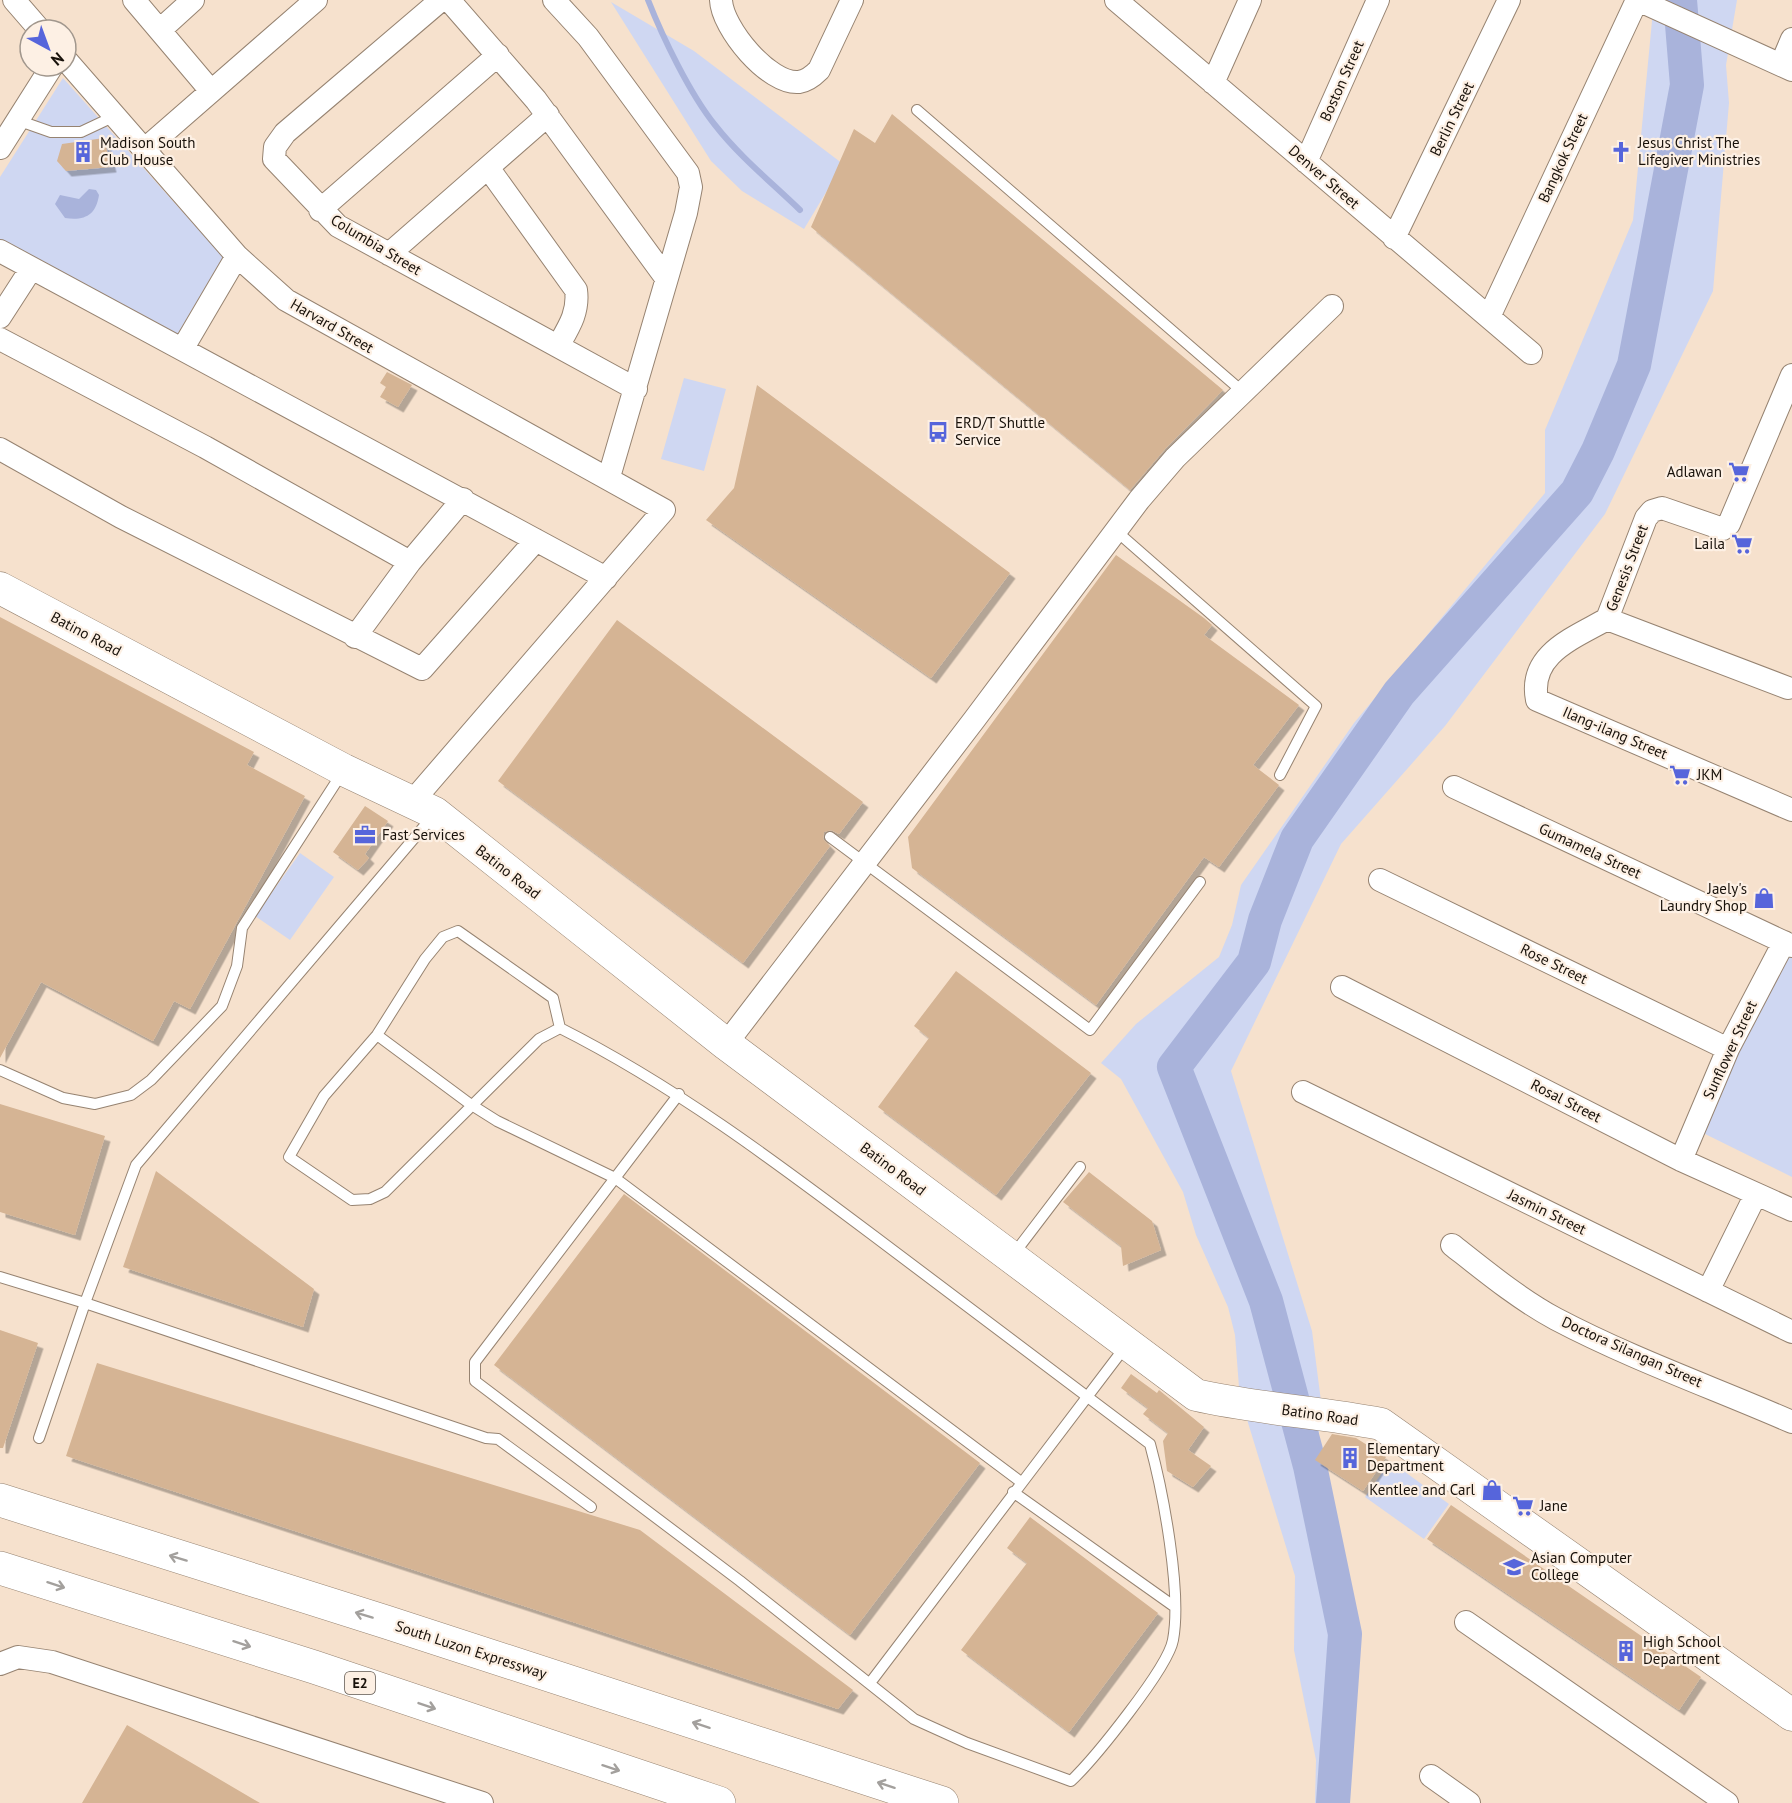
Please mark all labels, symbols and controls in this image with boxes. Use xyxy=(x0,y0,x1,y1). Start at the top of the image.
north arrow xyxy=(18,18,78,78)
street label: Boston Street xyxy=(1315,37,1368,124)
text: N xyxy=(47,48,68,70)
street label: Berlin Street xyxy=(1425,78,1478,159)
street label: Bangkok Street xyxy=(1534,110,1592,206)
place label: Madison South Club House xyxy=(100,133,195,169)
place label: Jesus Christ The Lifegiver Ministries xyxy=(1637,133,1760,169)
building icon: Madison South Club House xyxy=(71,140,95,164)
church icon: Jesus Christ The Lifegiver Ministries xyxy=(1609,140,1633,164)
street label: Denver Street xyxy=(1285,141,1364,213)
street label: Columbia Street xyxy=(327,210,425,279)
street label: Harvard Street xyxy=(287,294,377,357)
place label: ERD/T Shuttle Service xyxy=(955,413,1045,449)
bus stop icon: ERD/T Shuttle Service xyxy=(926,420,950,444)
supermarket icon: Adlawan xyxy=(1727,460,1751,484)
place label: Adlawan xyxy=(1667,462,1722,481)
street label: Genesis Street xyxy=(1601,522,1652,614)
supermarket icon: Laila xyxy=(1730,532,1754,556)
place label: Laila xyxy=(1694,534,1725,553)
street label: Batino Road xyxy=(48,607,125,660)
street label: Ilang-ilang Street xyxy=(1560,702,1671,763)
supermarket icon: JKM xyxy=(1668,763,1692,787)
place label: JKM xyxy=(1696,765,1722,784)
street label: Gumamela Street xyxy=(1536,819,1644,883)
office icon: Fast Services xyxy=(353,823,377,847)
place label: Fast Services xyxy=(382,825,465,844)
street label: Batino Road xyxy=(472,840,545,903)
place label: Jaely's Laundry Shop xyxy=(1660,879,1747,915)
shop icon: Jaely's Laundry Shop xyxy=(1752,886,1776,910)
street label: Rose Street xyxy=(1517,939,1591,988)
street label: Sunflower Street xyxy=(1698,997,1761,1102)
street label: Rosal Street xyxy=(1528,1075,1605,1126)
street label: Batino Road xyxy=(857,1138,930,1199)
street label: Jasmin Street xyxy=(1504,1184,1590,1239)
street label: Doctora Silangan Street xyxy=(1559,1312,1706,1391)
street label: Batino Road xyxy=(1280,1400,1360,1429)
place label: Elementary Department xyxy=(1367,1439,1444,1475)
building icon: Elementary Department xyxy=(1338,1446,1362,1470)
shop icon: Kentlee and Carl xyxy=(1480,1478,1504,1502)
place label: Kentlee and Carl xyxy=(1369,1480,1476,1499)
supermarket icon: Jane xyxy=(1511,1494,1535,1518)
place label: Jane xyxy=(1539,1496,1568,1515)
place label: Asian Computer College xyxy=(1531,1548,1632,1584)
one-way arrow xyxy=(169,1552,188,1563)
school or university icon: Asian Computer College xyxy=(1502,1555,1526,1579)
one-way arrow xyxy=(46,1580,65,1591)
one-way arrow xyxy=(355,1609,374,1620)
street label: South Luzon Expressway xyxy=(393,1616,549,1683)
place label: High School Department xyxy=(1643,1632,1721,1668)
one-way arrow xyxy=(232,1639,251,1650)
building icon: High School Department xyxy=(1614,1639,1638,1663)
road number: E2 xyxy=(345,1672,375,1694)
one-way arrow xyxy=(417,1701,436,1712)
one-way arrow xyxy=(692,1719,711,1730)
one-way arrow xyxy=(601,1763,620,1774)
one-way arrow xyxy=(877,1779,896,1790)

